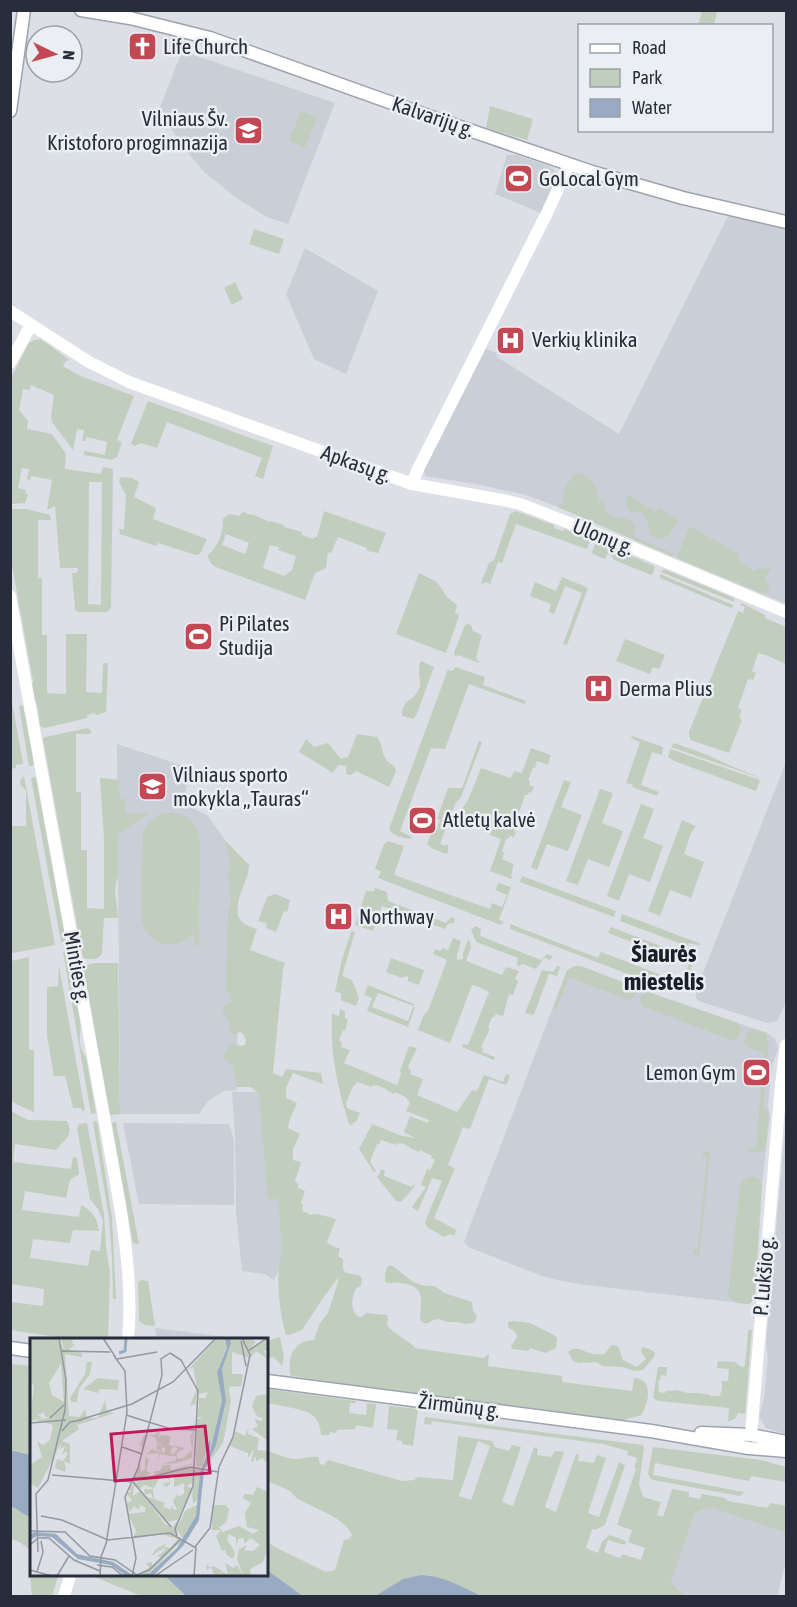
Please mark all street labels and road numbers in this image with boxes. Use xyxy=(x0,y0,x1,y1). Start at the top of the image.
street label: Kalvarijų g. xyxy=(389,91,477,141)
street label: Apkasų g. xyxy=(318,439,394,487)
street label: Ulonų g. xyxy=(569,513,637,559)
street label: Minties g. xyxy=(60,929,96,1005)
street label: P. Lukšio g. xyxy=(748,1235,778,1317)
street label: Žirmūnų g. xyxy=(417,1388,501,1422)

